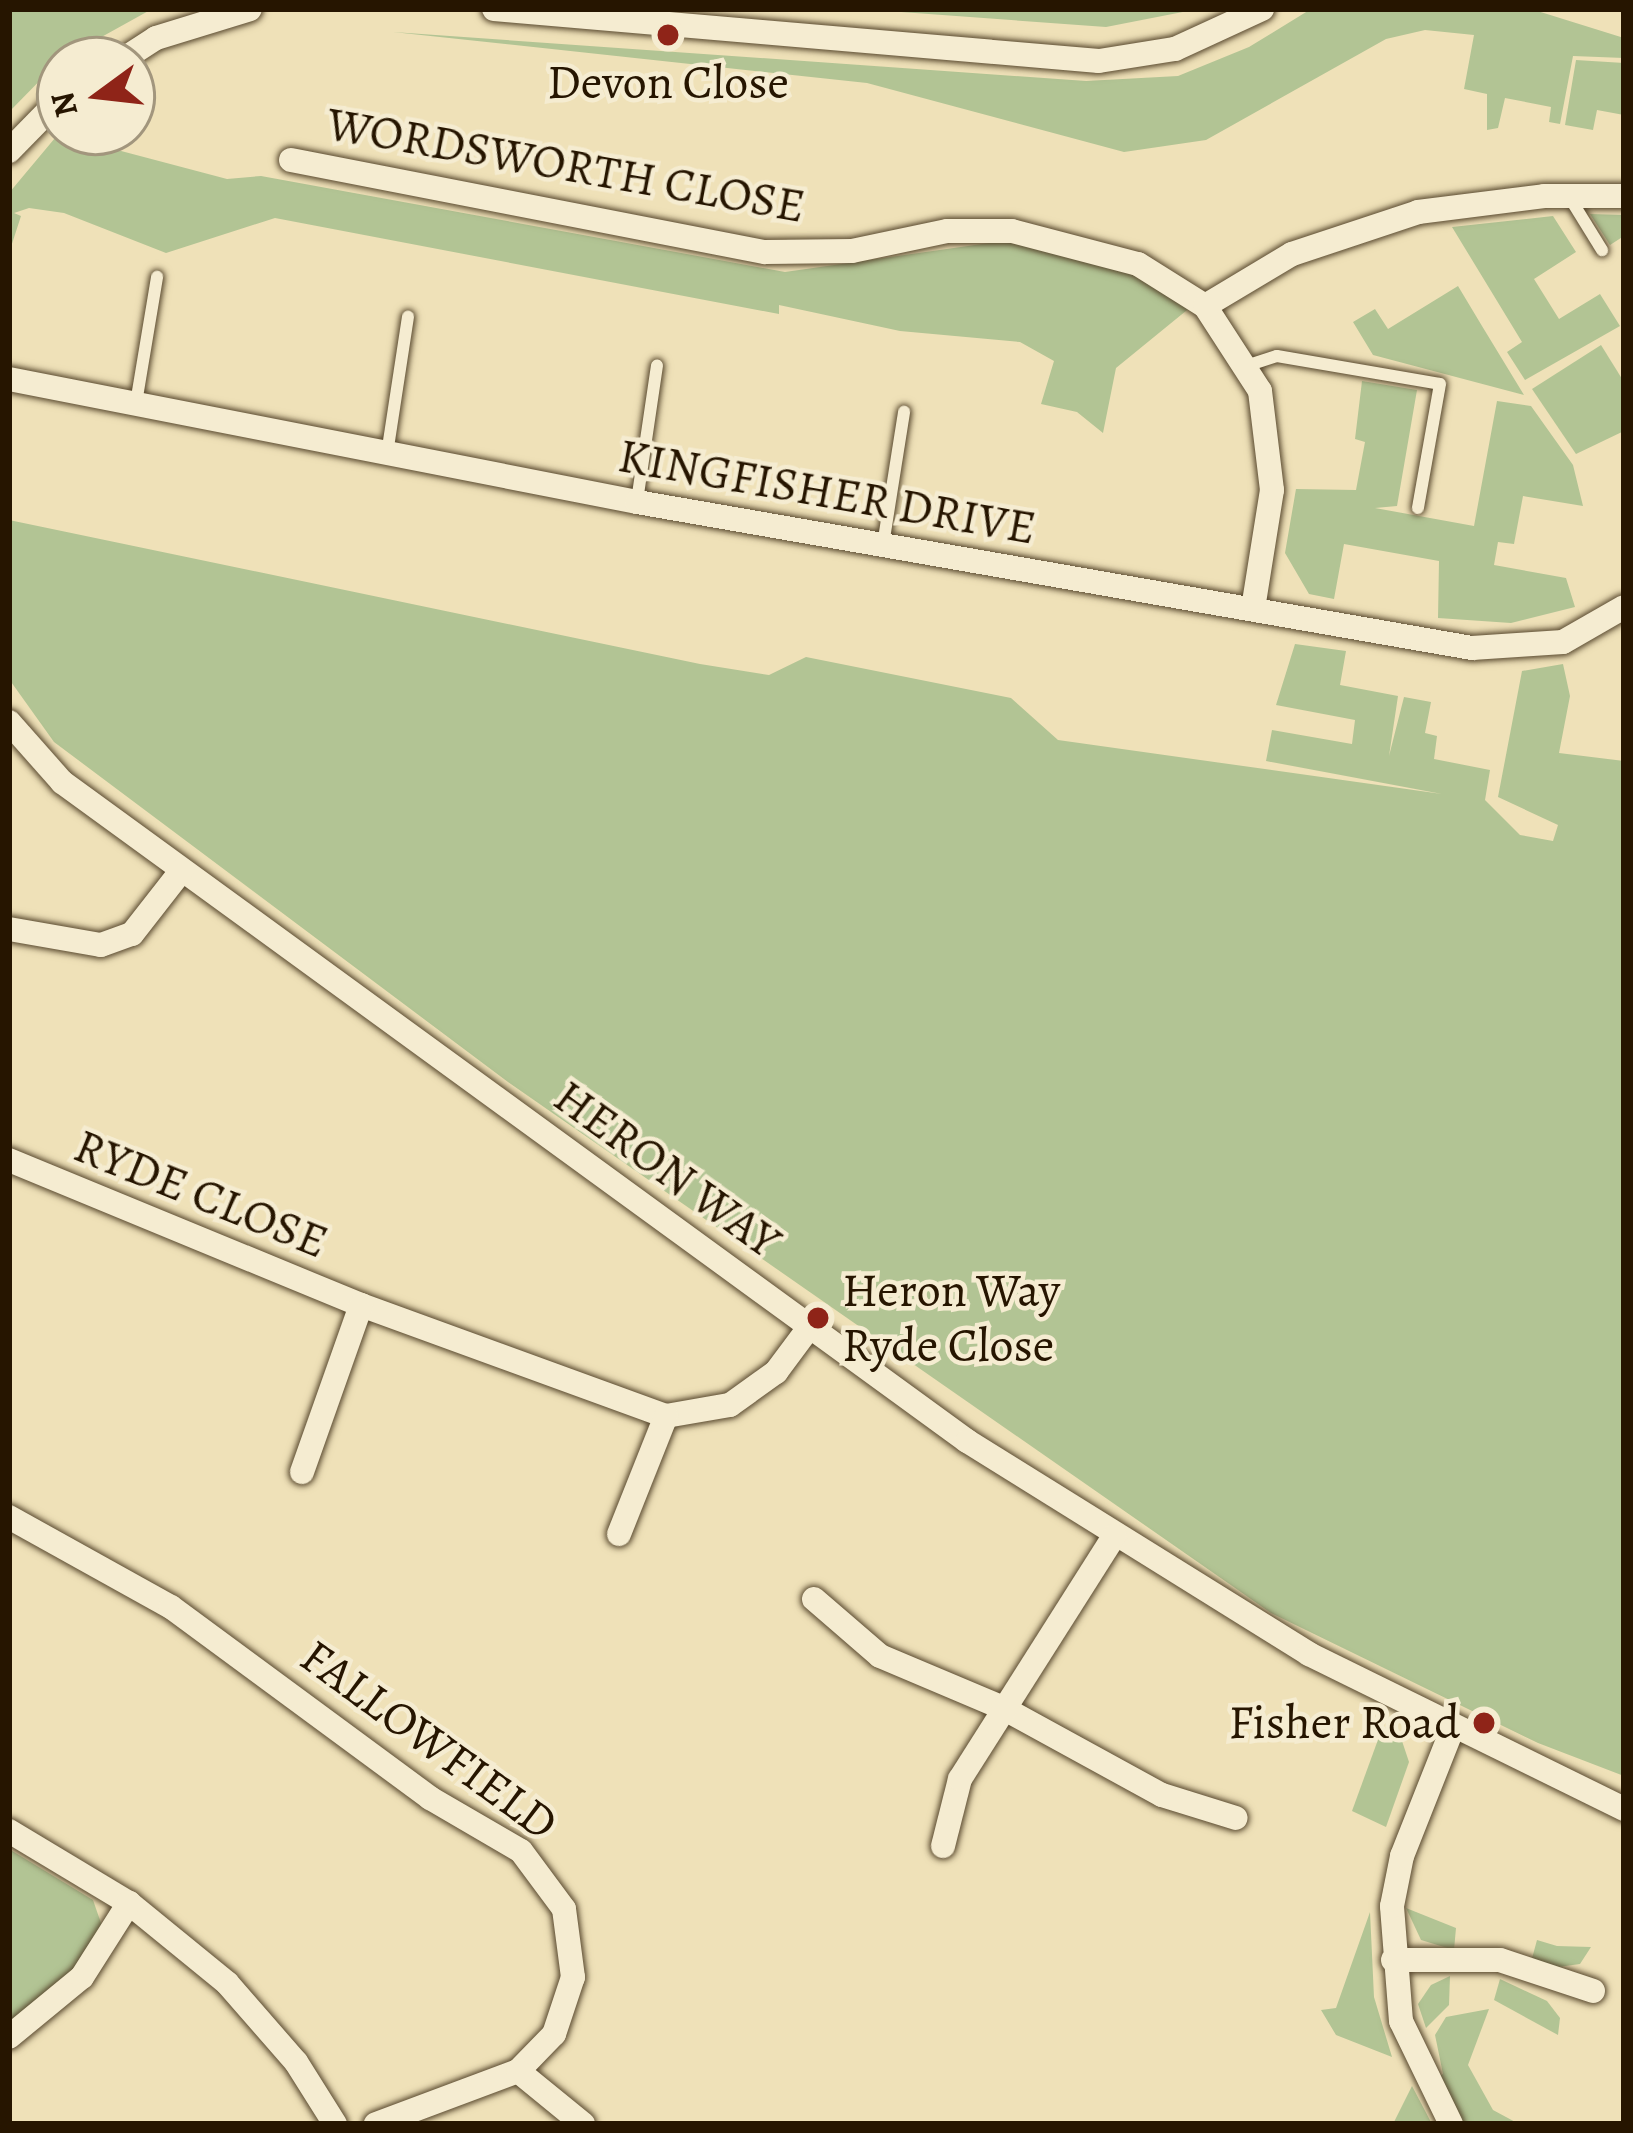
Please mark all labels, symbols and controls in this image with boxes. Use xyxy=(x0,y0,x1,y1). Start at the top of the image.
marker: Devon Close xyxy=(655,22,681,48)
north arrow xyxy=(36,36,156,156)
place label: Devon Close xyxy=(547,54,789,112)
text: N xyxy=(39,87,88,122)
street label: WORDSWORTH CLOSE xyxy=(323,95,809,235)
street label: KINGFISHER DRIVE xyxy=(614,427,1040,557)
street label: HERON WAY xyxy=(543,1068,791,1270)
street label: RYDE CLOSE xyxy=(66,1117,336,1271)
place label: Heron Way Ryde Close xyxy=(842,1261,1060,1374)
marker: Heron Way Ryde Close xyxy=(805,1305,831,1331)
street label: FALLOWFIELD xyxy=(289,1628,569,1852)
place label: Fisher Road xyxy=(1229,1694,1460,1752)
marker: Fisher Road xyxy=(1471,1710,1497,1736)

